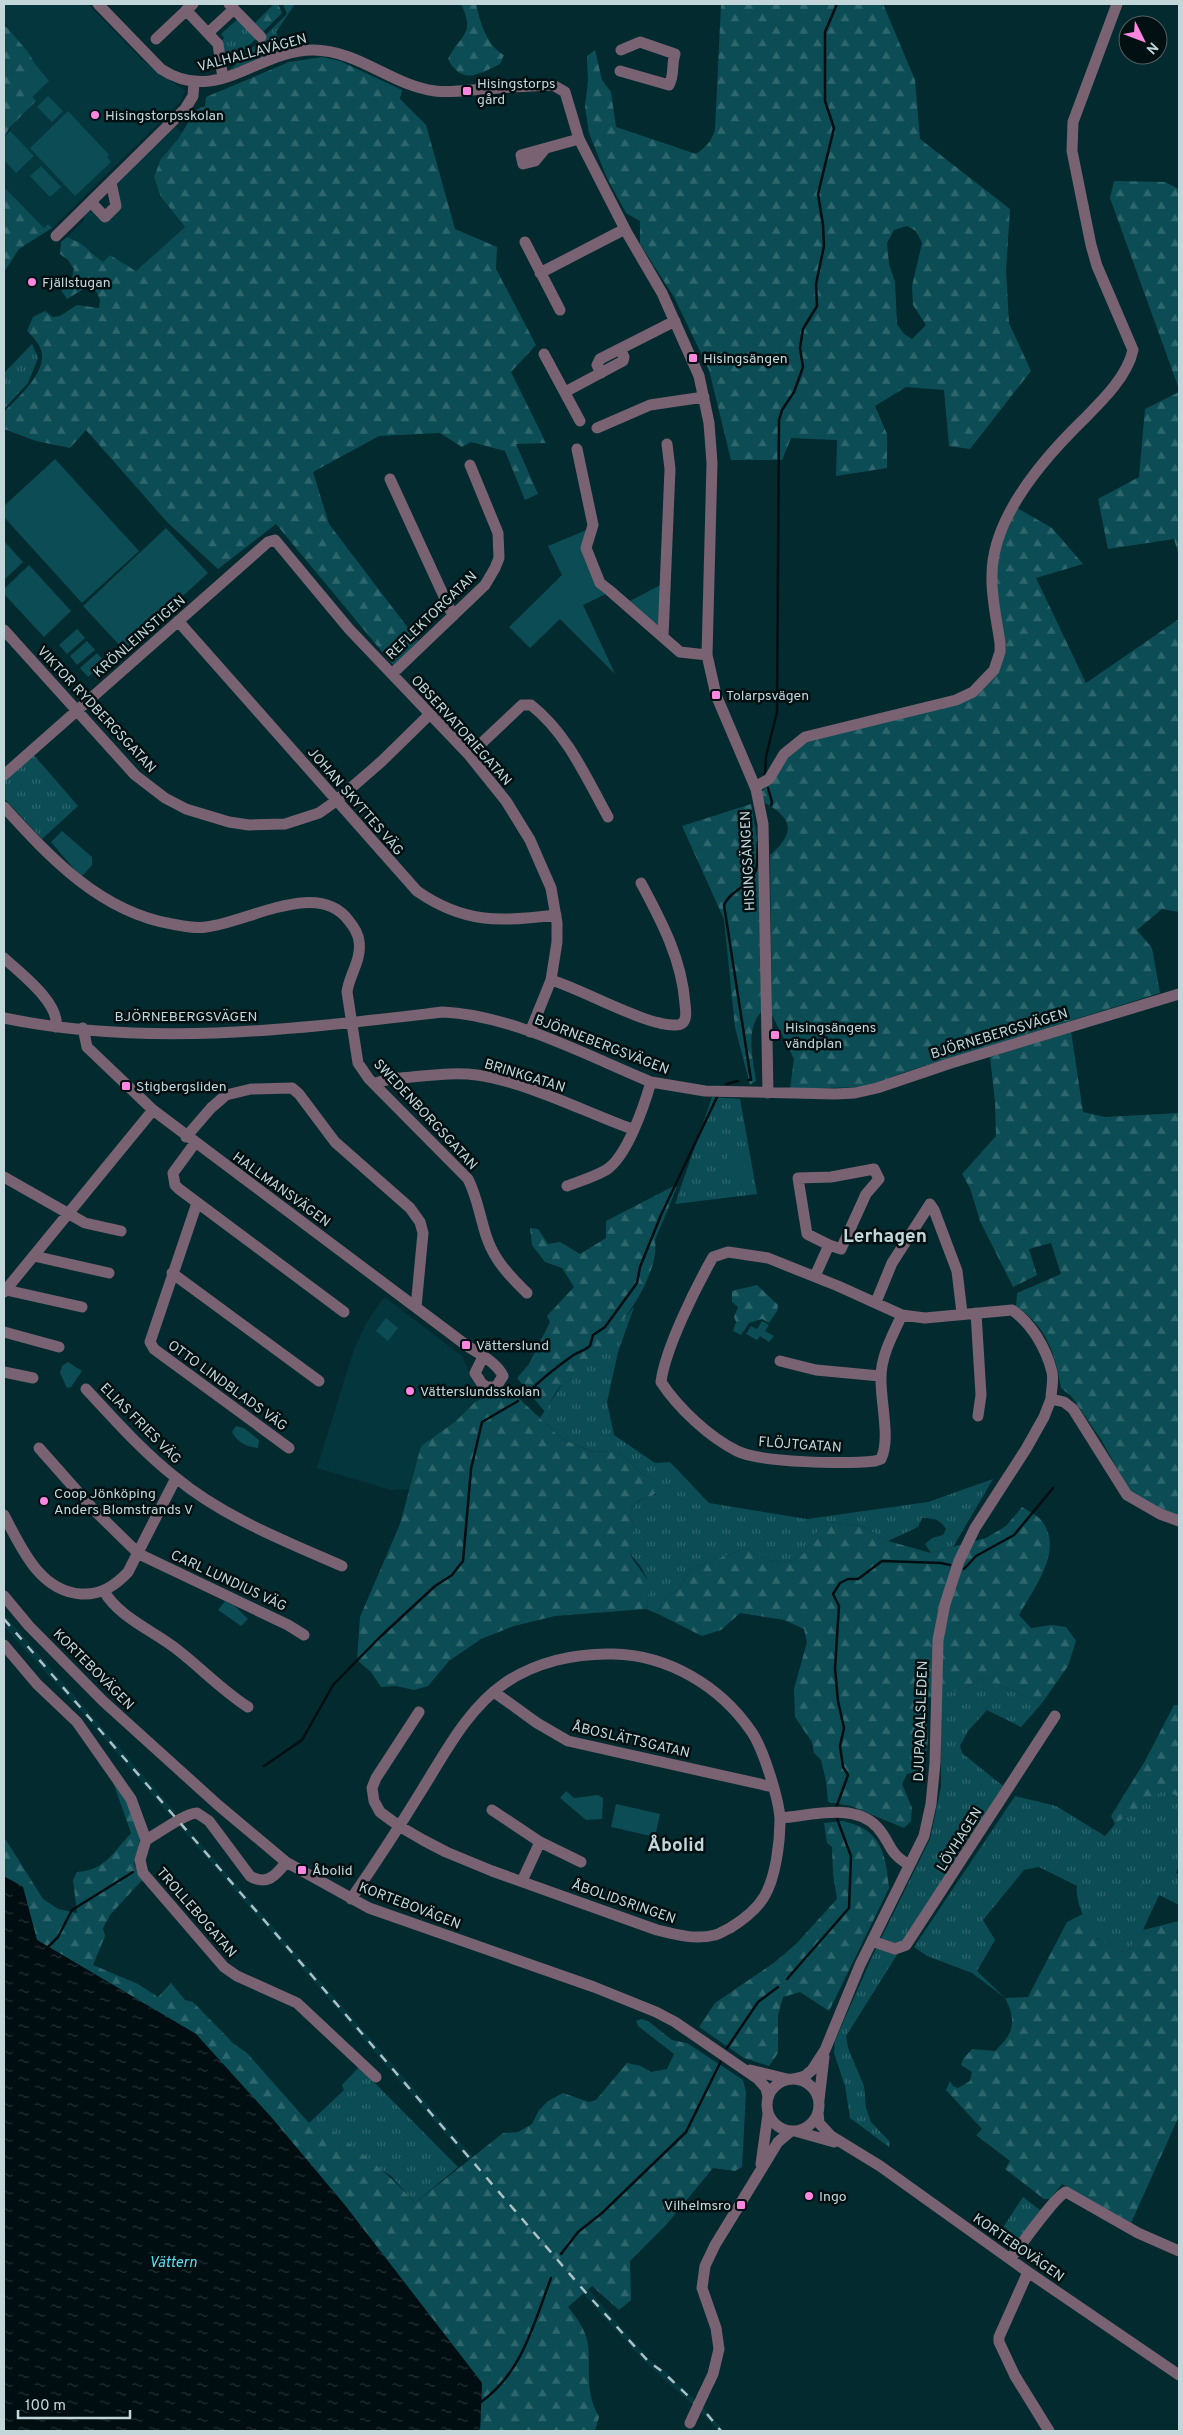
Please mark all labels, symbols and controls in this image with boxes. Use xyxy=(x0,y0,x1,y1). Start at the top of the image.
north arrow xyxy=(1118,15,1168,65)
street label: VALHALLAVÄGEN xyxy=(196,30,309,76)
text: N xyxy=(1142,38,1161,57)
place label: Hisingstorps gård xyxy=(477,76,555,109)
marker: Hisingstorps gård xyxy=(461,85,473,97)
place label: Hisingstorpsskolan xyxy=(105,108,224,125)
marker: Hisingstorpsskolan xyxy=(89,109,101,121)
place label: Fjällstugan xyxy=(42,275,111,292)
marker: Fjällstugan xyxy=(26,276,38,288)
place label: Hisingsängen xyxy=(703,351,788,368)
marker: Hisingsängen xyxy=(687,352,699,364)
street label: REFLEKTORGATAN xyxy=(383,568,481,664)
street label: KRÖNLEINSTIGEN xyxy=(90,592,189,682)
street label: VIKTOR RYDBERGSGATAN xyxy=(33,643,159,777)
street label: OBSERVATORIEGATAN xyxy=(407,672,515,790)
place label: Tolarpsvägen xyxy=(726,688,809,705)
marker: Tolarpsvägen xyxy=(710,689,722,701)
street label: JOHAN SKYTTES VÄG xyxy=(303,744,407,859)
street label: HISINGSÄNGEN xyxy=(736,810,760,912)
street label: BJÖRNEBERGSVÄGEN xyxy=(928,1004,1070,1063)
street label: BJÖRNEBERGSVÄGEN xyxy=(115,1008,257,1026)
street label: BJÖRNEBERGSVÄGEN xyxy=(532,1011,672,1079)
place label: Hisingsängens vändplan xyxy=(785,1020,876,1053)
marker: Hisingsängens vändplan xyxy=(769,1029,781,1041)
street label: SWEDENBORGSGATAN xyxy=(369,1056,481,1174)
street label: BRINKGATAN xyxy=(482,1056,567,1097)
place label: Stigbergsliden xyxy=(136,1079,227,1096)
marker: Stigbergsliden xyxy=(120,1080,132,1092)
street label: HALLMANSVÄGEN xyxy=(229,1148,334,1231)
district label: Lerhagen xyxy=(843,1225,927,1249)
street label: OTTO LINDBLADS VÄG xyxy=(164,1336,291,1435)
place label: Vätterslund xyxy=(476,1338,549,1355)
marker: Vätterslund xyxy=(460,1339,472,1351)
street label: ELIAS FRIES VÄG xyxy=(96,1379,185,1468)
place label: Vätterslundsskolan xyxy=(420,1384,540,1401)
marker: Vätterslundsskolan xyxy=(404,1385,416,1397)
street label: FLÖJTGATAN xyxy=(758,1433,842,1457)
place label: Coop Jönköping Anders Blomstrands V xyxy=(54,1486,193,1519)
marker: Coop Jönköping Anders Blomstrands V xyxy=(38,1495,50,1507)
street label: CARL LUNDIUS VÄG xyxy=(168,1546,289,1616)
street label: KORTEBOVÄGEN xyxy=(49,1625,138,1714)
street label: DJUPADALSLEDEN xyxy=(911,1660,932,1782)
street label: ÅBOSLÄTTSGATAN xyxy=(570,1718,692,1762)
street label: LÖVHAGEN xyxy=(933,1804,987,1875)
district label: Åbolid xyxy=(647,1834,705,1858)
place label: Åbolid xyxy=(312,1863,353,1880)
street label: TROLLEBOGATAN xyxy=(152,1864,240,1962)
marker: Åbolid xyxy=(296,1864,308,1876)
street label: ÅBOLIDSRINGEN xyxy=(569,1877,678,1928)
street label: KORTEBOVÄGEN xyxy=(356,1878,463,1934)
place label: Ingo xyxy=(819,2189,847,2206)
marker: Ingo xyxy=(803,2190,815,2202)
place label: Vilhelmsro xyxy=(664,2198,731,2215)
marker: Vilhelmsro xyxy=(735,2199,747,2211)
street label: KORTEBOVÄGEN xyxy=(969,2210,1068,2286)
water label: Vättern xyxy=(149,2254,197,2273)
scale bar xyxy=(18,2388,130,2420)
text: 100 m xyxy=(25,2397,66,2416)

